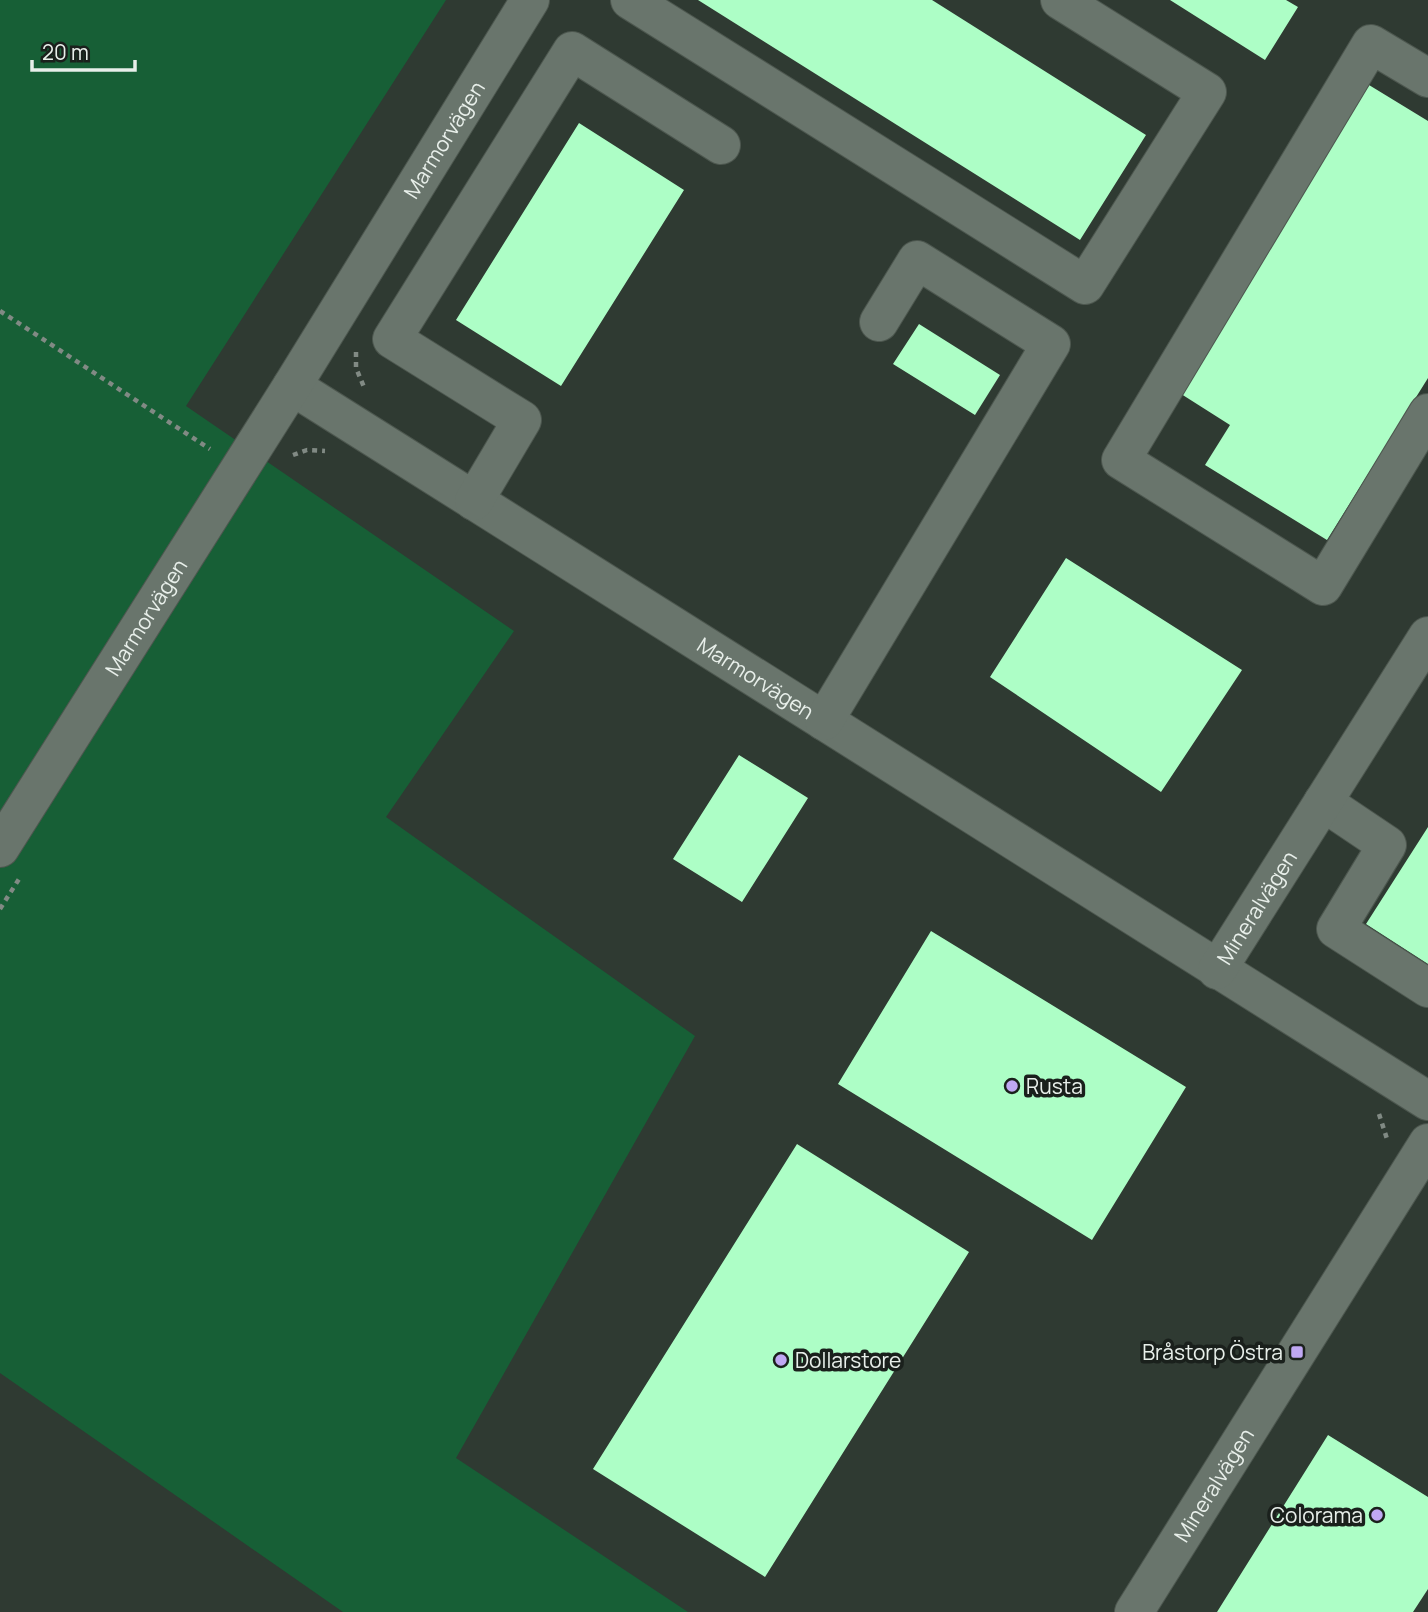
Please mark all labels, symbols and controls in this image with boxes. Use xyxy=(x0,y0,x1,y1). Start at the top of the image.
scale bar xyxy=(32,28,135,72)
text: 20 m xyxy=(42,38,89,66)
street label: Marmorvägen xyxy=(397,76,491,204)
street label: Marmorvägen xyxy=(98,553,193,681)
street label: Marmorvägen xyxy=(692,631,820,725)
street label: Mineralvägen xyxy=(1210,845,1303,970)
place label: Rusta xyxy=(1026,1072,1083,1100)
marker: Rusta xyxy=(1004,1078,1020,1094)
place label: Bråstorp Östra xyxy=(1142,1338,1283,1366)
marker: Bråstorp Östra xyxy=(1289,1344,1305,1360)
place label: Dollarstore xyxy=(795,1346,901,1374)
marker: Dollarstore xyxy=(773,1352,789,1368)
street label: Mineralvägen xyxy=(1167,1423,1260,1547)
place label: Colorama xyxy=(1270,1501,1363,1529)
marker: Colorama xyxy=(1369,1507,1385,1523)

